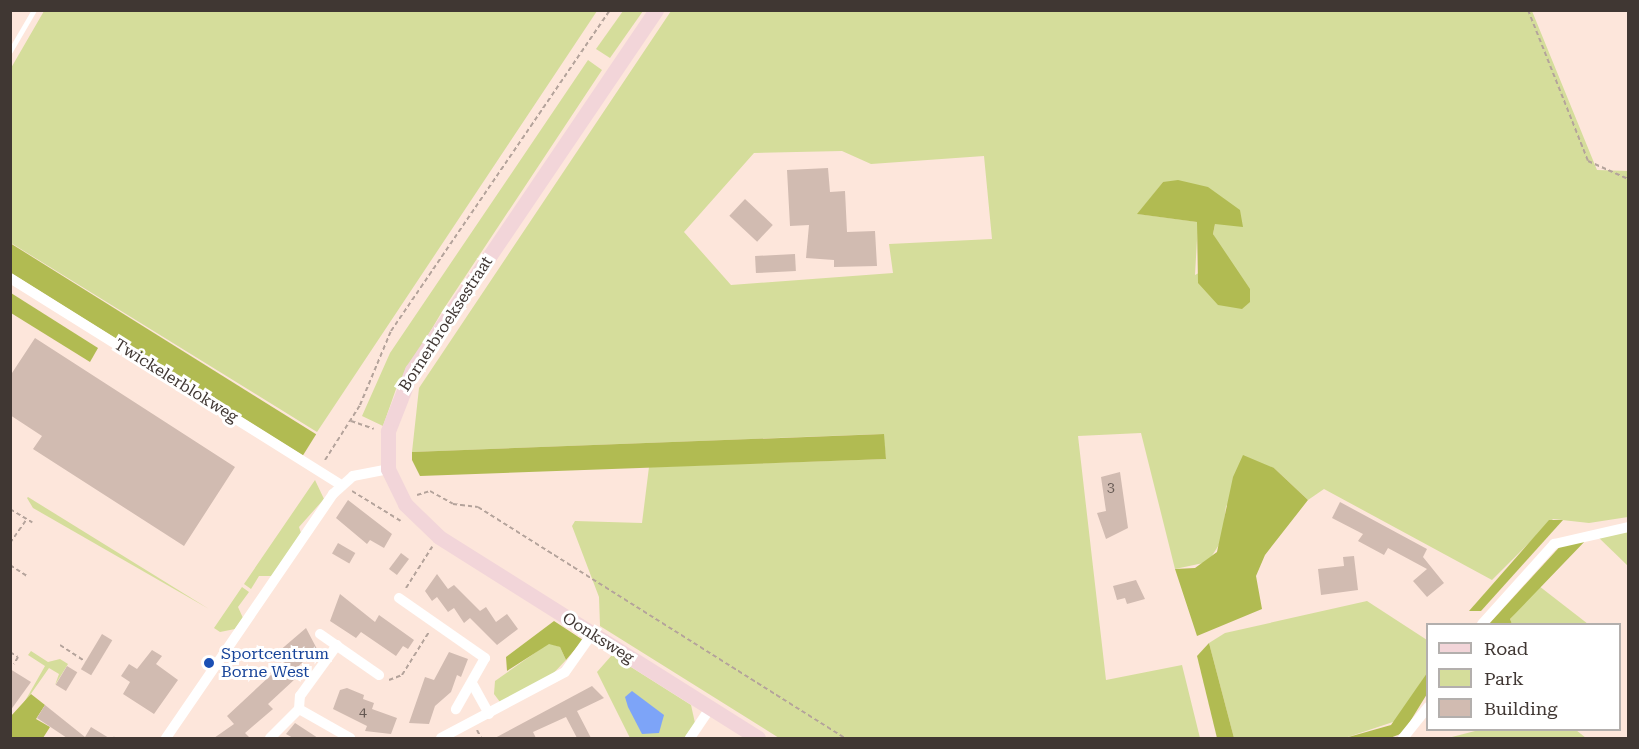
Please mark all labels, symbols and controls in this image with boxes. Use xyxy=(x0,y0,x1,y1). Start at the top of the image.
street label: Bornerbroeksestraat xyxy=(395,253,497,395)
street label: Twickelerblokweg xyxy=(111,335,241,427)
house number: 3 xyxy=(1107,479,1115,495)
street label: Oonksweg xyxy=(559,608,637,668)
legend xyxy=(1426,623,1621,731)
text: Road xyxy=(1484,638,1528,659)
place label: Sportcentrum Borne West xyxy=(221,644,329,682)
marker: Sportcentrum Borne West xyxy=(202,656,216,670)
text: Park xyxy=(1484,668,1524,689)
text: Building xyxy=(1484,698,1558,719)
house number: 4 xyxy=(359,703,367,719)

